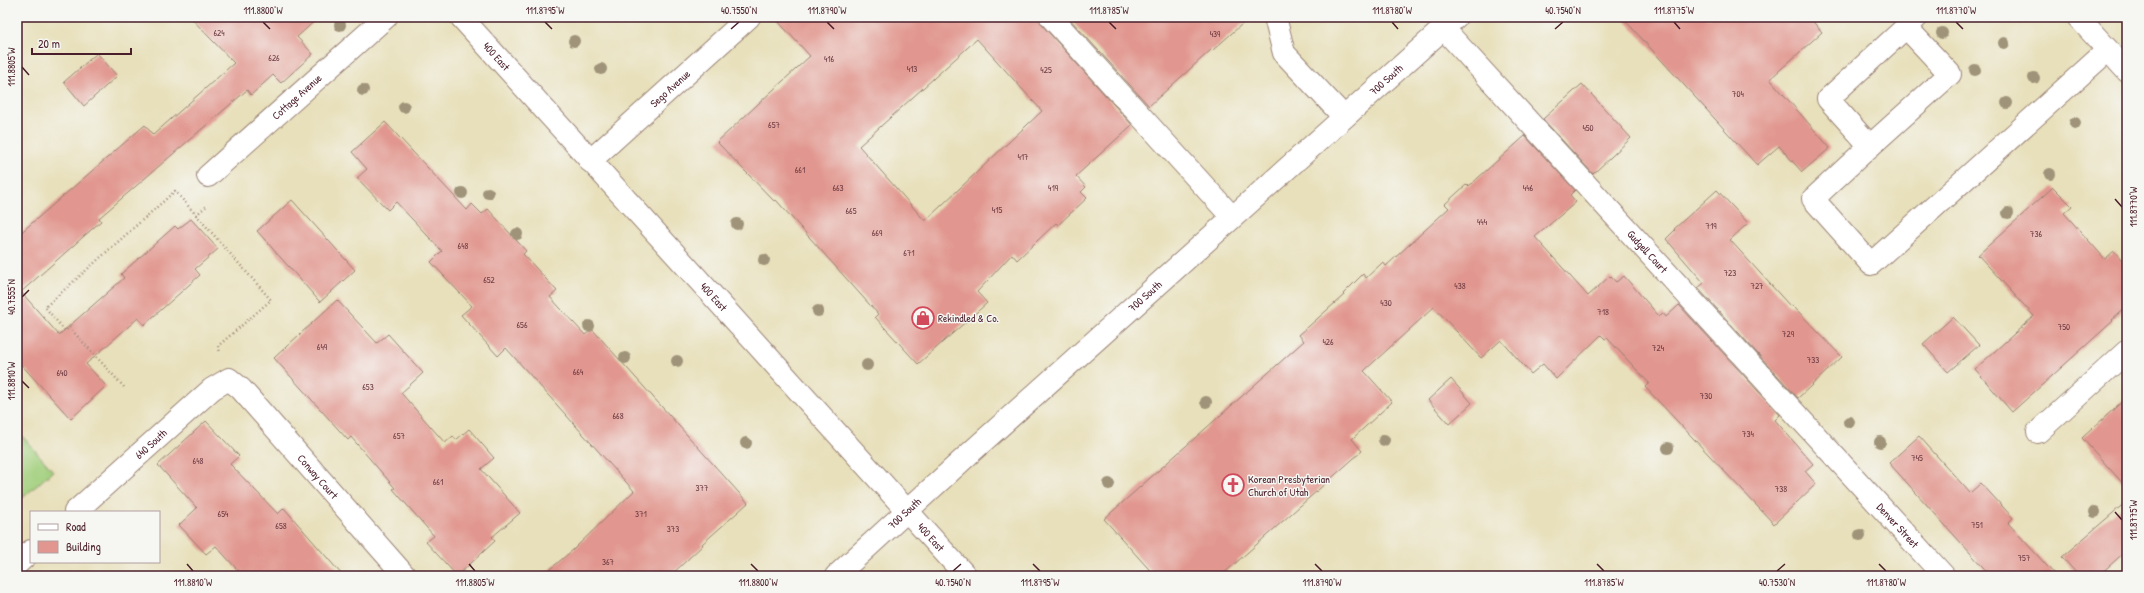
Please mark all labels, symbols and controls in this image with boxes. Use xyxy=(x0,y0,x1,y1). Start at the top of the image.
text: 111.8800°W xyxy=(243,4,283,17)
text: 111.8795°W xyxy=(526,4,565,17)
text: 40.7550°N xyxy=(721,4,757,17)
text: 111.8790°W xyxy=(808,4,847,17)
text: 111.8785°W xyxy=(1089,4,1130,17)
text: 111.8780°W xyxy=(1372,4,1413,17)
text: 40.7540°N xyxy=(1545,4,1581,17)
text: 111.8775°W xyxy=(1654,4,1695,17)
text: 111.8770°W xyxy=(1936,4,1977,17)
house number: 624 xyxy=(213,27,225,39)
house number: 439 xyxy=(1210,28,1221,40)
scale bar xyxy=(32,30,131,56)
text: 20 m xyxy=(38,35,60,52)
street label: 400 East xyxy=(480,39,513,74)
text: 111.8805°W xyxy=(5,47,18,86)
house number: 626 xyxy=(268,52,280,64)
house number: 416 xyxy=(824,53,835,65)
street label: 700 South xyxy=(1367,61,1406,98)
house number: 413 xyxy=(907,63,917,75)
house number: 425 xyxy=(1040,64,1052,76)
street label: Sego Avenue xyxy=(647,66,693,110)
street label: Cottage Avenue xyxy=(269,70,325,123)
house number: 704 xyxy=(1732,88,1745,100)
house number: 657 xyxy=(768,119,780,131)
house number: 450 xyxy=(1582,122,1594,134)
house number: 417 xyxy=(1017,151,1029,163)
house number: 661 xyxy=(795,164,805,176)
house number: 663 xyxy=(832,182,844,194)
house number: 419 xyxy=(1048,182,1059,194)
house number: 446 xyxy=(1523,182,1534,194)
text: 111.8770°W xyxy=(2127,186,2140,227)
house number: 415 xyxy=(992,204,1002,216)
house number: 665 xyxy=(846,205,857,217)
house number: 444 xyxy=(1477,216,1488,228)
house number: 719 xyxy=(1705,220,1717,232)
house number: 669 xyxy=(872,227,883,239)
street label: Gudgell Court xyxy=(1624,227,1671,276)
house number: 736 xyxy=(2030,228,2042,240)
house number: 648 xyxy=(458,240,469,252)
house number: 671 xyxy=(903,247,915,259)
house number: 723 xyxy=(1724,267,1736,279)
house number: 652 xyxy=(483,274,496,286)
street label: 700 South xyxy=(1125,277,1165,315)
text: 40.7555°N xyxy=(5,279,18,315)
street label: 400 East xyxy=(697,280,730,314)
house number: 438 xyxy=(1454,280,1466,292)
house number: 727 xyxy=(1750,280,1764,292)
house number: 430 xyxy=(1380,297,1392,309)
shop icon: Rekindled & Co. xyxy=(910,305,936,331)
house number: 718 xyxy=(1597,306,1609,318)
place label: Rekindled & Co. xyxy=(938,311,999,325)
house number: 656 xyxy=(517,319,528,331)
house number: 750 xyxy=(2058,321,2070,333)
house number: 729 xyxy=(1782,328,1795,340)
house number: 426 xyxy=(1322,336,1334,348)
house number: 649 xyxy=(317,341,328,353)
house number: 724 xyxy=(1652,342,1665,354)
house number: 733 xyxy=(1807,354,1819,366)
text: 111.8810°W xyxy=(5,361,18,400)
house number: 664 xyxy=(573,366,584,378)
house number: 640 xyxy=(57,367,68,379)
house number: 653 xyxy=(362,381,374,393)
house number: 730 xyxy=(1700,390,1712,402)
house number: 668 xyxy=(612,410,624,422)
street label: 640 South xyxy=(132,426,170,462)
house number: 734 xyxy=(1742,428,1755,440)
house number: 657 xyxy=(393,430,405,442)
street label: Conway Court xyxy=(294,451,341,502)
house number: 745 xyxy=(1911,452,1923,464)
house number: 648 xyxy=(193,455,204,467)
church icon: Korean Presbyterian Church of Utah xyxy=(1220,472,1246,498)
place label: Korean Presbyterian Church of Utah xyxy=(1248,472,1330,499)
house number: 661 xyxy=(433,476,443,488)
house number: 377 xyxy=(696,482,709,494)
house number: 738 xyxy=(1775,483,1787,495)
street label: 700 South xyxy=(885,494,924,532)
text: 111.8775°W xyxy=(2127,499,2140,540)
street label: Denver Street xyxy=(1874,500,1922,551)
house number: 654 xyxy=(218,508,229,520)
house number: 371 xyxy=(635,508,647,520)
legend xyxy=(30,511,160,563)
text: Road xyxy=(66,518,86,535)
house number: 751 xyxy=(1971,519,1983,531)
house number: 658 xyxy=(275,520,287,532)
street label: 400 East xyxy=(914,520,948,555)
house number: 373 xyxy=(667,523,679,535)
text: Building xyxy=(66,538,101,555)
house number: 757 xyxy=(2018,552,2031,564)
house number: 367 xyxy=(602,556,615,568)
text: 111.8810°W xyxy=(174,576,213,589)
text: 111.8805°W xyxy=(456,576,495,589)
text: 111.8800°W xyxy=(738,576,778,589)
text: 40.7540°N xyxy=(935,576,971,589)
text: 111.8795°W xyxy=(1021,576,1060,589)
text: 111.8790°W xyxy=(1303,576,1342,589)
text: 111.8785°W xyxy=(1584,576,1625,589)
text: 40.7530°N xyxy=(1759,576,1795,589)
text: 111.8780°W xyxy=(1866,576,1907,589)

